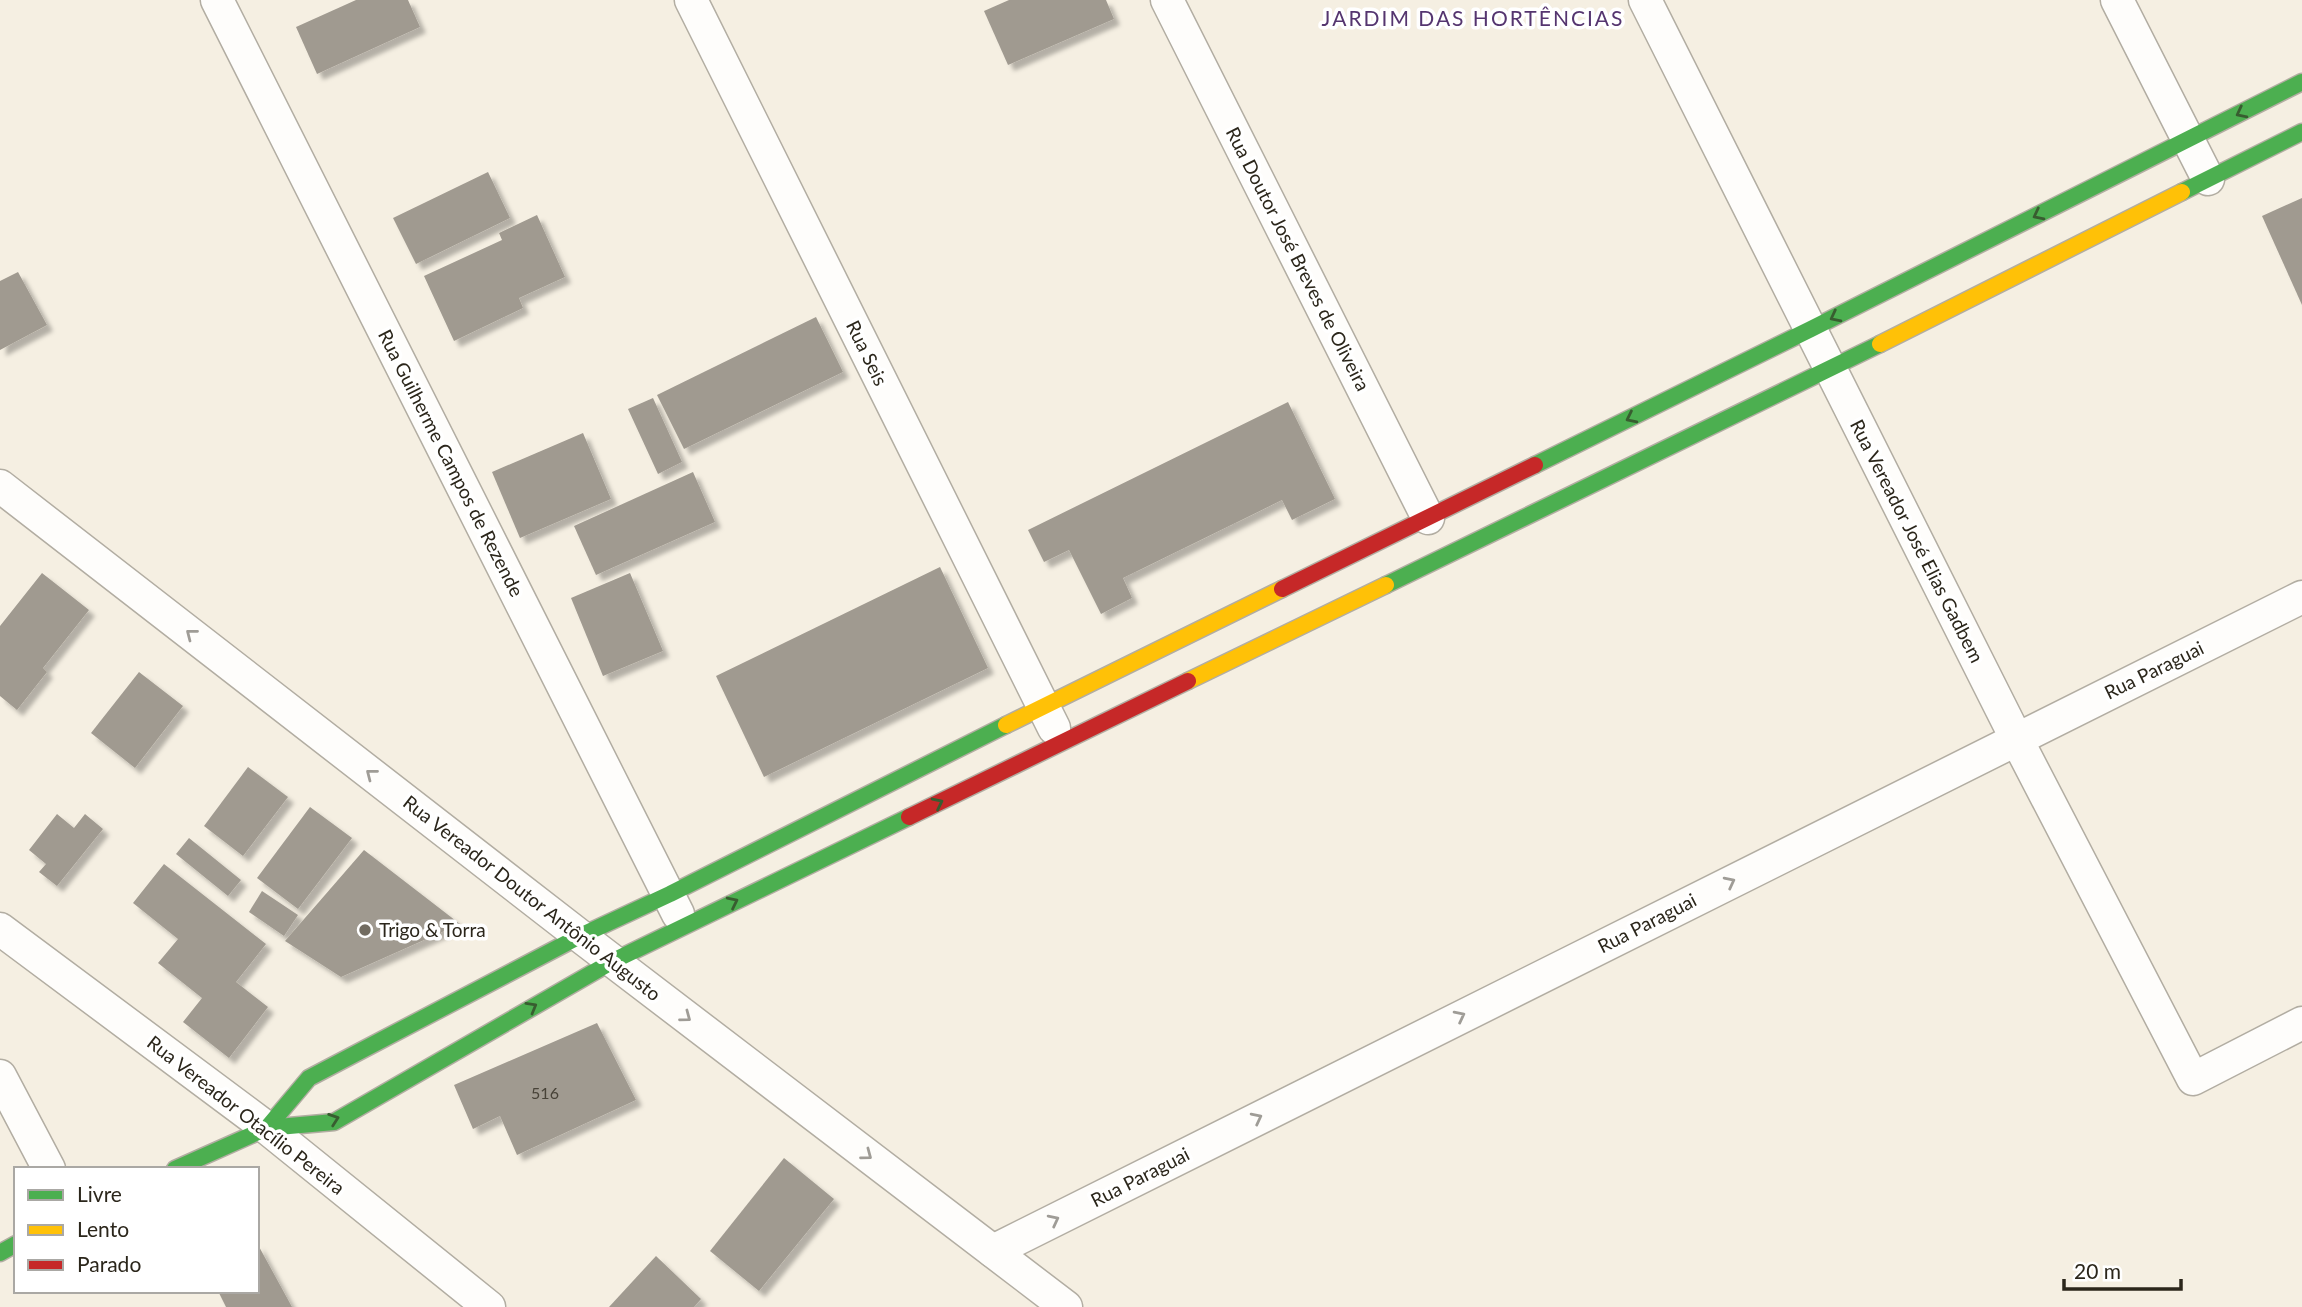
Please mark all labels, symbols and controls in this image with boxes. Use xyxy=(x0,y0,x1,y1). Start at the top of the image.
district label: JARDIM DAS HORTÊNCIAS xyxy=(1322,5,1624,30)
one-way arrow xyxy=(2236,104,2248,118)
street label: Rua Doutor José Breves de Oliveira xyxy=(1222,123,1375,395)
one-way arrow xyxy=(2033,207,2045,221)
one-way arrow xyxy=(1830,309,1842,323)
street label: Rua Seis xyxy=(842,317,893,389)
street label: Rua Guilherme Campos de Rezende xyxy=(374,325,529,600)
one-way arrow xyxy=(1626,410,1638,424)
street label: Rua Vereador José Elias Gadbem xyxy=(1846,415,1989,666)
one-way arrow xyxy=(187,630,199,643)
street label: Rua Paraguai xyxy=(2100,636,2207,703)
one-way arrow xyxy=(366,769,379,782)
street label: Rua Vereador Doutor Antônio Augusto xyxy=(399,790,666,1005)
one-way arrow xyxy=(931,797,943,811)
one-way arrow xyxy=(1723,876,1735,890)
street label: Rua Paraguai xyxy=(1594,888,1700,957)
one-way arrow xyxy=(726,896,738,910)
place label: Trigo & Torra xyxy=(379,918,486,941)
marker: Trigo & Torra xyxy=(357,922,373,938)
one-way arrow xyxy=(524,1003,537,1016)
one-way arrow xyxy=(678,1008,691,1021)
one-way arrow xyxy=(1453,1011,1466,1025)
street label: Rua Vereador Otacílio Pereira xyxy=(143,1030,350,1199)
house number: 516 xyxy=(531,1083,559,1102)
one-way arrow xyxy=(328,1113,340,1127)
one-way arrow xyxy=(1250,1113,1262,1127)
street label: Rua Paraguai xyxy=(1087,1142,1193,1211)
one-way arrow xyxy=(859,1146,872,1159)
legend xyxy=(14,1167,259,1293)
text: Livre xyxy=(77,1181,122,1206)
one-way arrow xyxy=(1047,1215,1059,1229)
text: Lento xyxy=(77,1216,129,1241)
scale bar xyxy=(2064,1248,2181,1292)
text: Parado xyxy=(77,1251,141,1276)
text: 20 m xyxy=(2074,1258,2121,1283)

